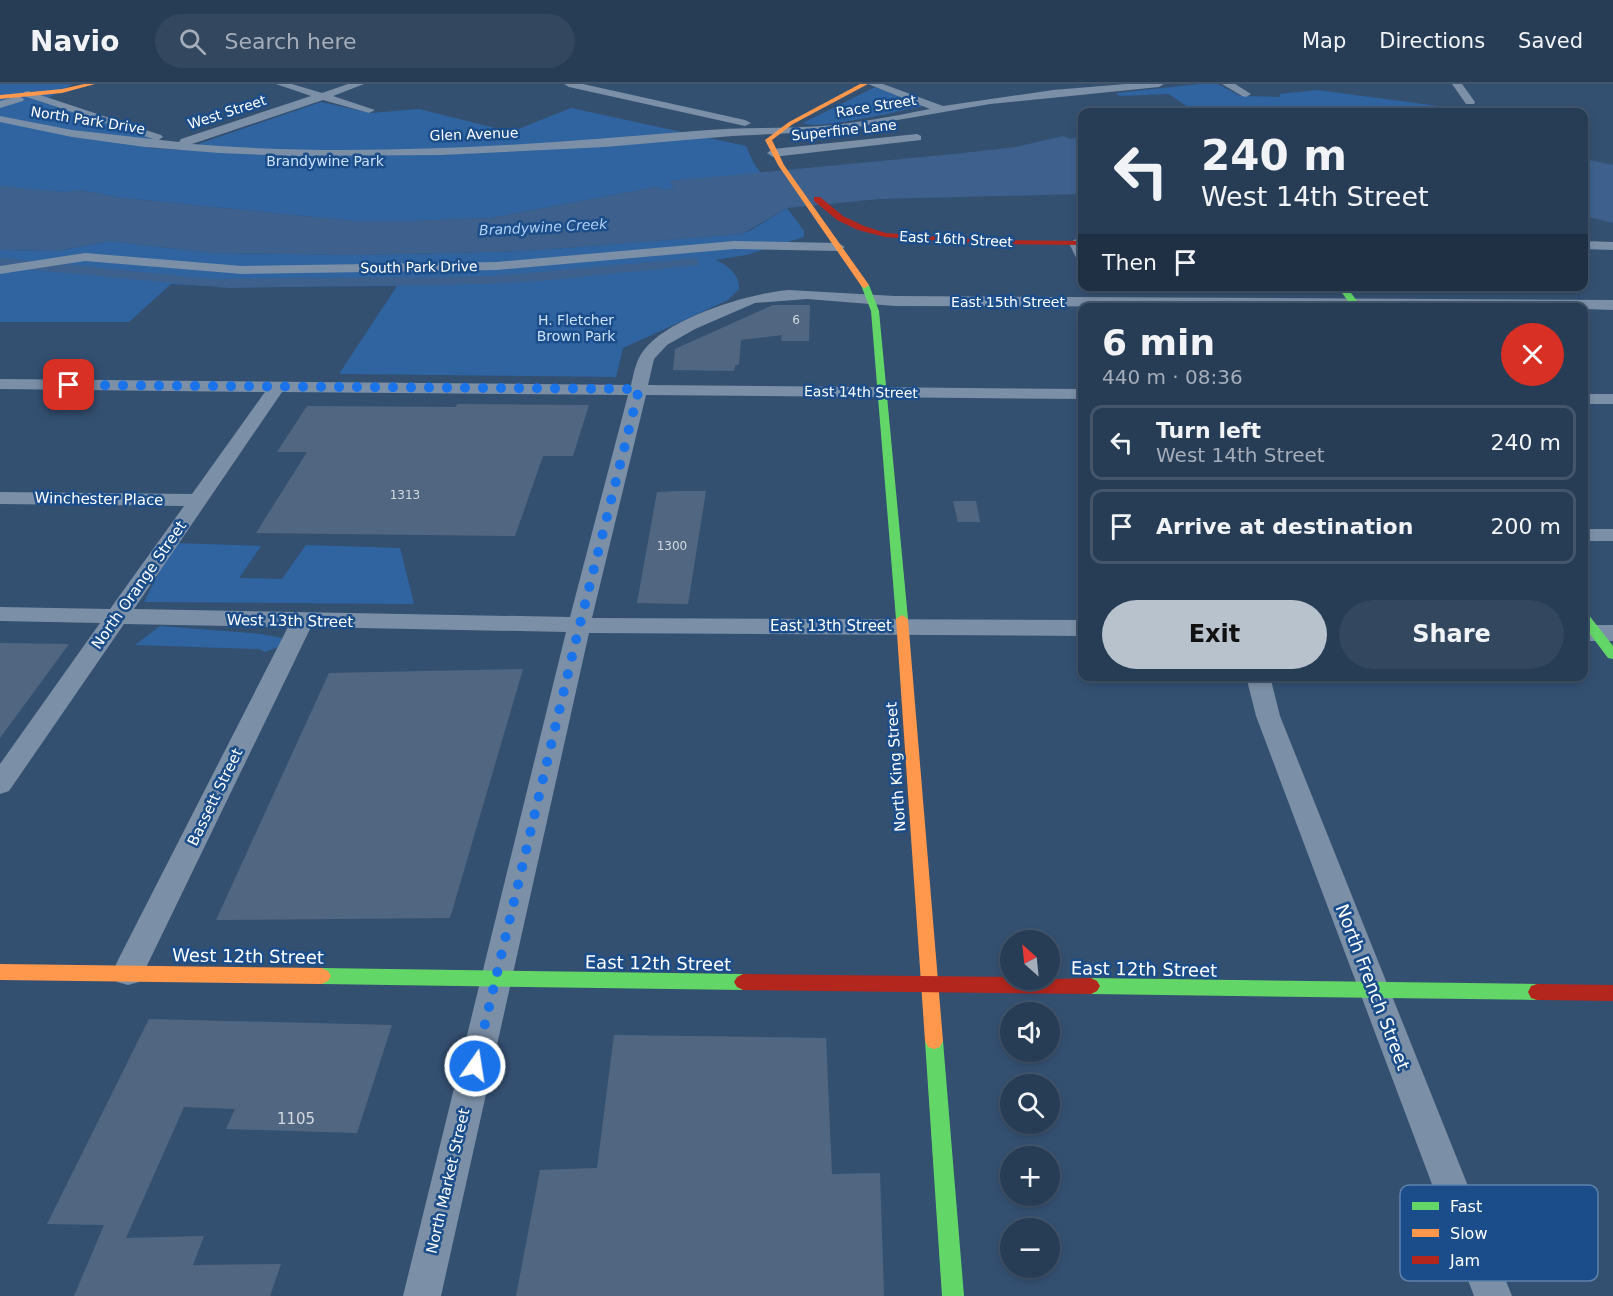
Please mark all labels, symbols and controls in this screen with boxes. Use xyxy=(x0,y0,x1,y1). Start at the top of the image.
search box xyxy=(155,14,575,68)
text: Navio xyxy=(30,25,119,58)
icon: search xyxy=(176,25,209,58)
text: Search here xyxy=(224,29,357,54)
text: Map xyxy=(1302,29,1346,53)
text: Directions xyxy=(1379,29,1485,53)
text: Saved xyxy=(1518,29,1583,53)
street label: West Street xyxy=(186,92,269,132)
street label: Race Street xyxy=(835,92,918,120)
street label: North Park Drive xyxy=(30,103,146,137)
street label: Superfine Lane xyxy=(791,117,897,143)
street label: Glen Avenue xyxy=(429,124,519,144)
text: 240 m xyxy=(1201,131,1347,180)
icon: left xyxy=(1102,132,1180,210)
park label: Brandywine Park xyxy=(266,153,385,169)
text: West 14th Street xyxy=(1201,181,1429,212)
water label: Brandywine Creek xyxy=(479,216,608,238)
street label: East 16th Street xyxy=(899,228,1014,250)
icon: arrive xyxy=(1169,246,1202,279)
text: Then xyxy=(1102,250,1157,275)
street label: South Park Drive xyxy=(360,258,478,276)
street label: East 15th Street xyxy=(951,294,1065,310)
park label: H. Fletcher Brown Park xyxy=(537,312,616,344)
house number: 6 xyxy=(792,313,800,327)
text: 6 min xyxy=(1102,322,1215,363)
button: close xyxy=(1501,323,1564,386)
pin xyxy=(43,359,94,410)
text: 440 m · 08:36 xyxy=(1102,365,1243,389)
icon: arrive xyxy=(52,368,85,401)
street label: East 14th Street xyxy=(804,383,919,401)
text: Turn left xyxy=(1156,418,1261,443)
icon: left xyxy=(1105,426,1138,459)
text: 240 m xyxy=(1491,430,1561,455)
text: West 14th Street xyxy=(1156,443,1325,467)
house number: 1313 xyxy=(390,488,420,502)
street label: Winchester Place xyxy=(34,489,164,509)
icon: arrive xyxy=(1105,510,1138,543)
text: Arrive at destination xyxy=(1156,514,1413,539)
text: 200 m xyxy=(1491,514,1561,539)
street label: North Orange Street xyxy=(88,517,190,653)
house number: 1300 xyxy=(657,539,687,553)
button: Exit xyxy=(1102,600,1327,669)
button: Share xyxy=(1339,600,1564,669)
street label: West 13th Street xyxy=(227,611,353,631)
street label: East 13th Street xyxy=(770,617,892,635)
street label: North King Street xyxy=(882,701,910,833)
street label: Bassett Street xyxy=(184,745,246,849)
street label: North French Street xyxy=(1332,901,1414,1073)
north arrow xyxy=(1000,930,1060,990)
map controls xyxy=(1000,930,1060,1278)
street label: West 12th Street xyxy=(172,944,324,968)
street label: East 12th Street xyxy=(585,951,731,975)
street label: East 12th Street xyxy=(1071,957,1217,981)
button: sound xyxy=(1000,1002,1060,1062)
position arrow xyxy=(443,1034,507,1098)
button: search xyxy=(1000,1074,1060,1134)
street label: North Market Street xyxy=(423,1106,474,1255)
house number: 1105 xyxy=(277,1110,315,1128)
button: + xyxy=(1000,1146,1060,1206)
legend xyxy=(1400,1185,1598,1281)
text: Fast xyxy=(1450,1197,1482,1216)
button: − xyxy=(1000,1218,1060,1278)
text: Slow xyxy=(1450,1224,1487,1243)
text: Jam xyxy=(1449,1251,1480,1270)

